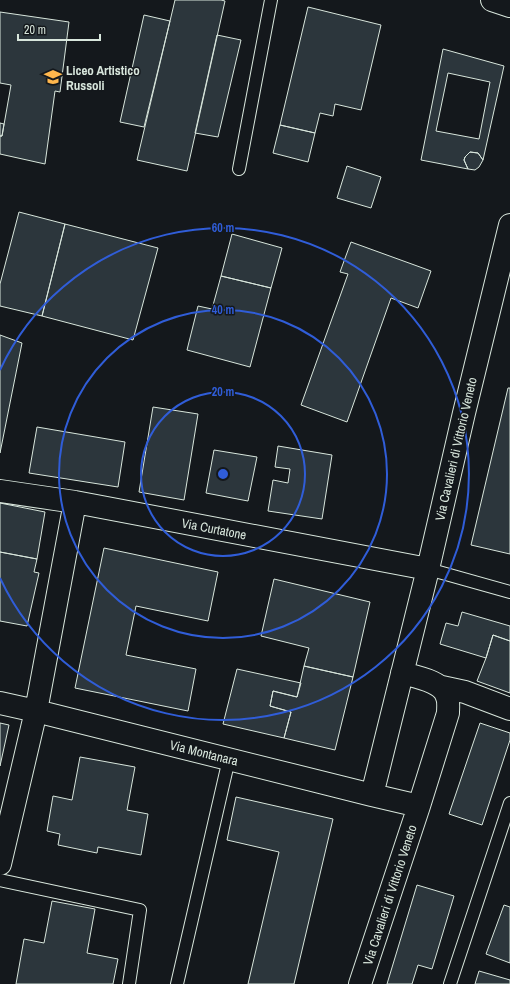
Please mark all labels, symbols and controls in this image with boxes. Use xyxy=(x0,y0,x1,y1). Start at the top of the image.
scale bar xyxy=(18,16,100,42)
text: 20 m xyxy=(24,22,46,38)
place label: Liceo Artistico Russoli xyxy=(66,62,140,94)
school or university icon: Liceo Artistico Russoli xyxy=(43,67,63,87)
text: 60 m xyxy=(212,220,234,236)
text: 40 m xyxy=(212,302,234,318)
street label: Via Cavalieri di Vittorio Veneto xyxy=(431,376,481,522)
text: 20 m xyxy=(212,384,234,400)
centre of rings xyxy=(216,467,230,481)
street label: Via Curtatone xyxy=(180,514,248,544)
street label: Via Montanara xyxy=(168,736,240,770)
street label: Via Cavalieri di Vittorio Veneto xyxy=(359,823,421,967)

